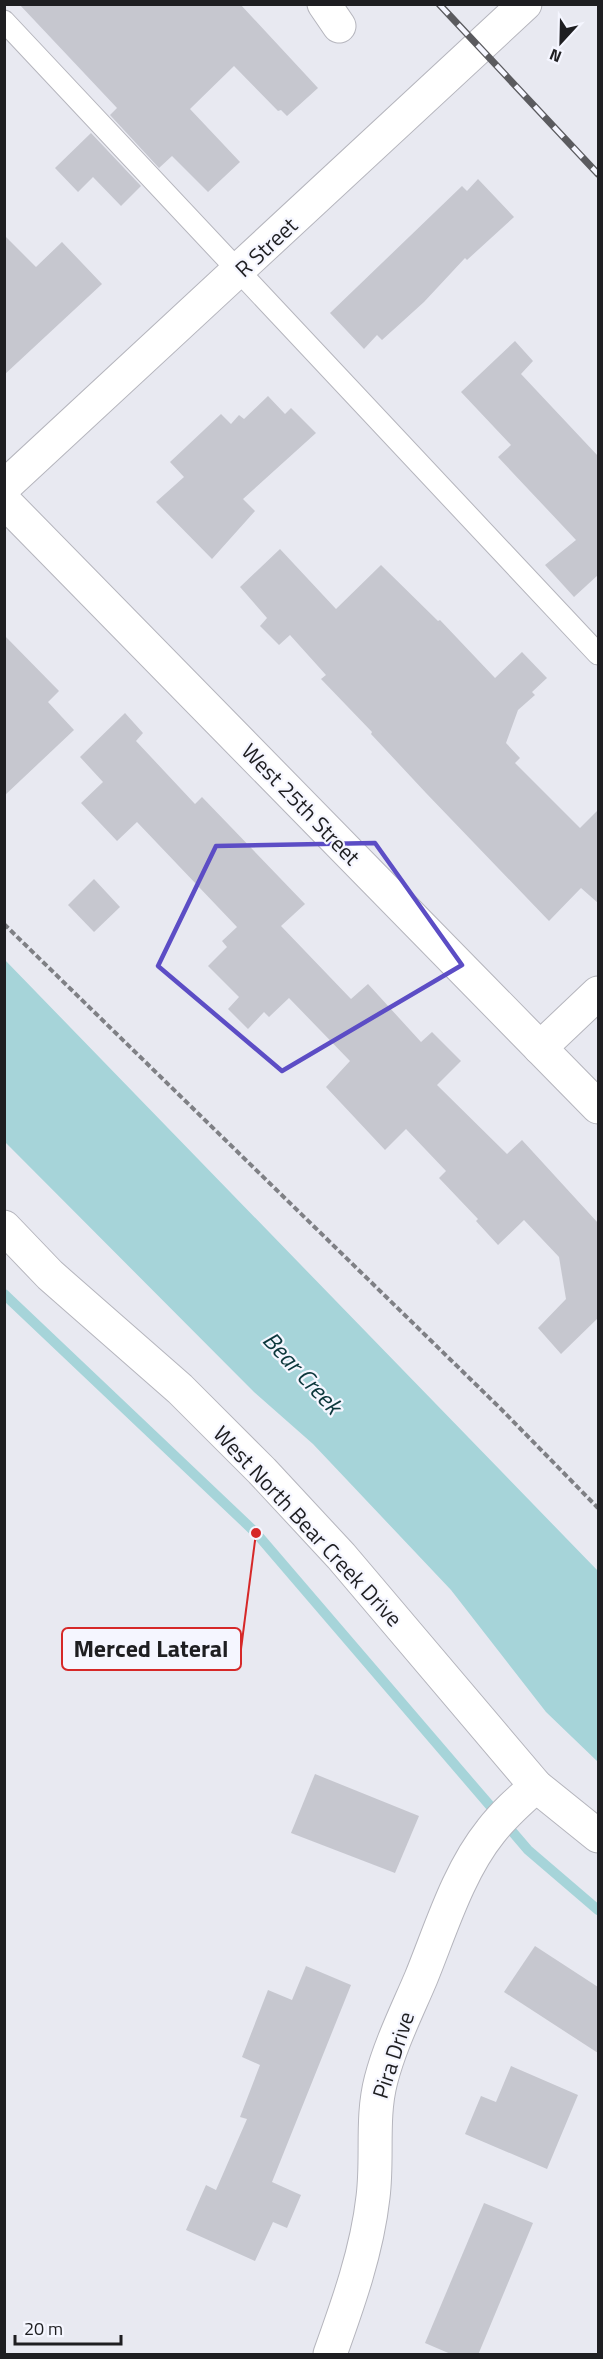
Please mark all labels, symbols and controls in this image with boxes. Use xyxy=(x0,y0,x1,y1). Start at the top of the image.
north arrow xyxy=(531,12,591,72)
text: N xyxy=(546,43,565,69)
street label: R Street xyxy=(227,209,305,285)
street label: West 25th Street xyxy=(234,735,369,873)
water label: Bear Creek xyxy=(255,1323,353,1424)
street label: West North Bear Creek Drive xyxy=(205,1418,411,1634)
callout: Merced Lateral xyxy=(62,1628,241,1670)
text: Merced Lateral xyxy=(73,1630,229,1666)
street label: Pira Drive xyxy=(363,2007,423,2103)
scale bar xyxy=(15,2308,122,2346)
text: 20 m xyxy=(24,2315,63,2342)

